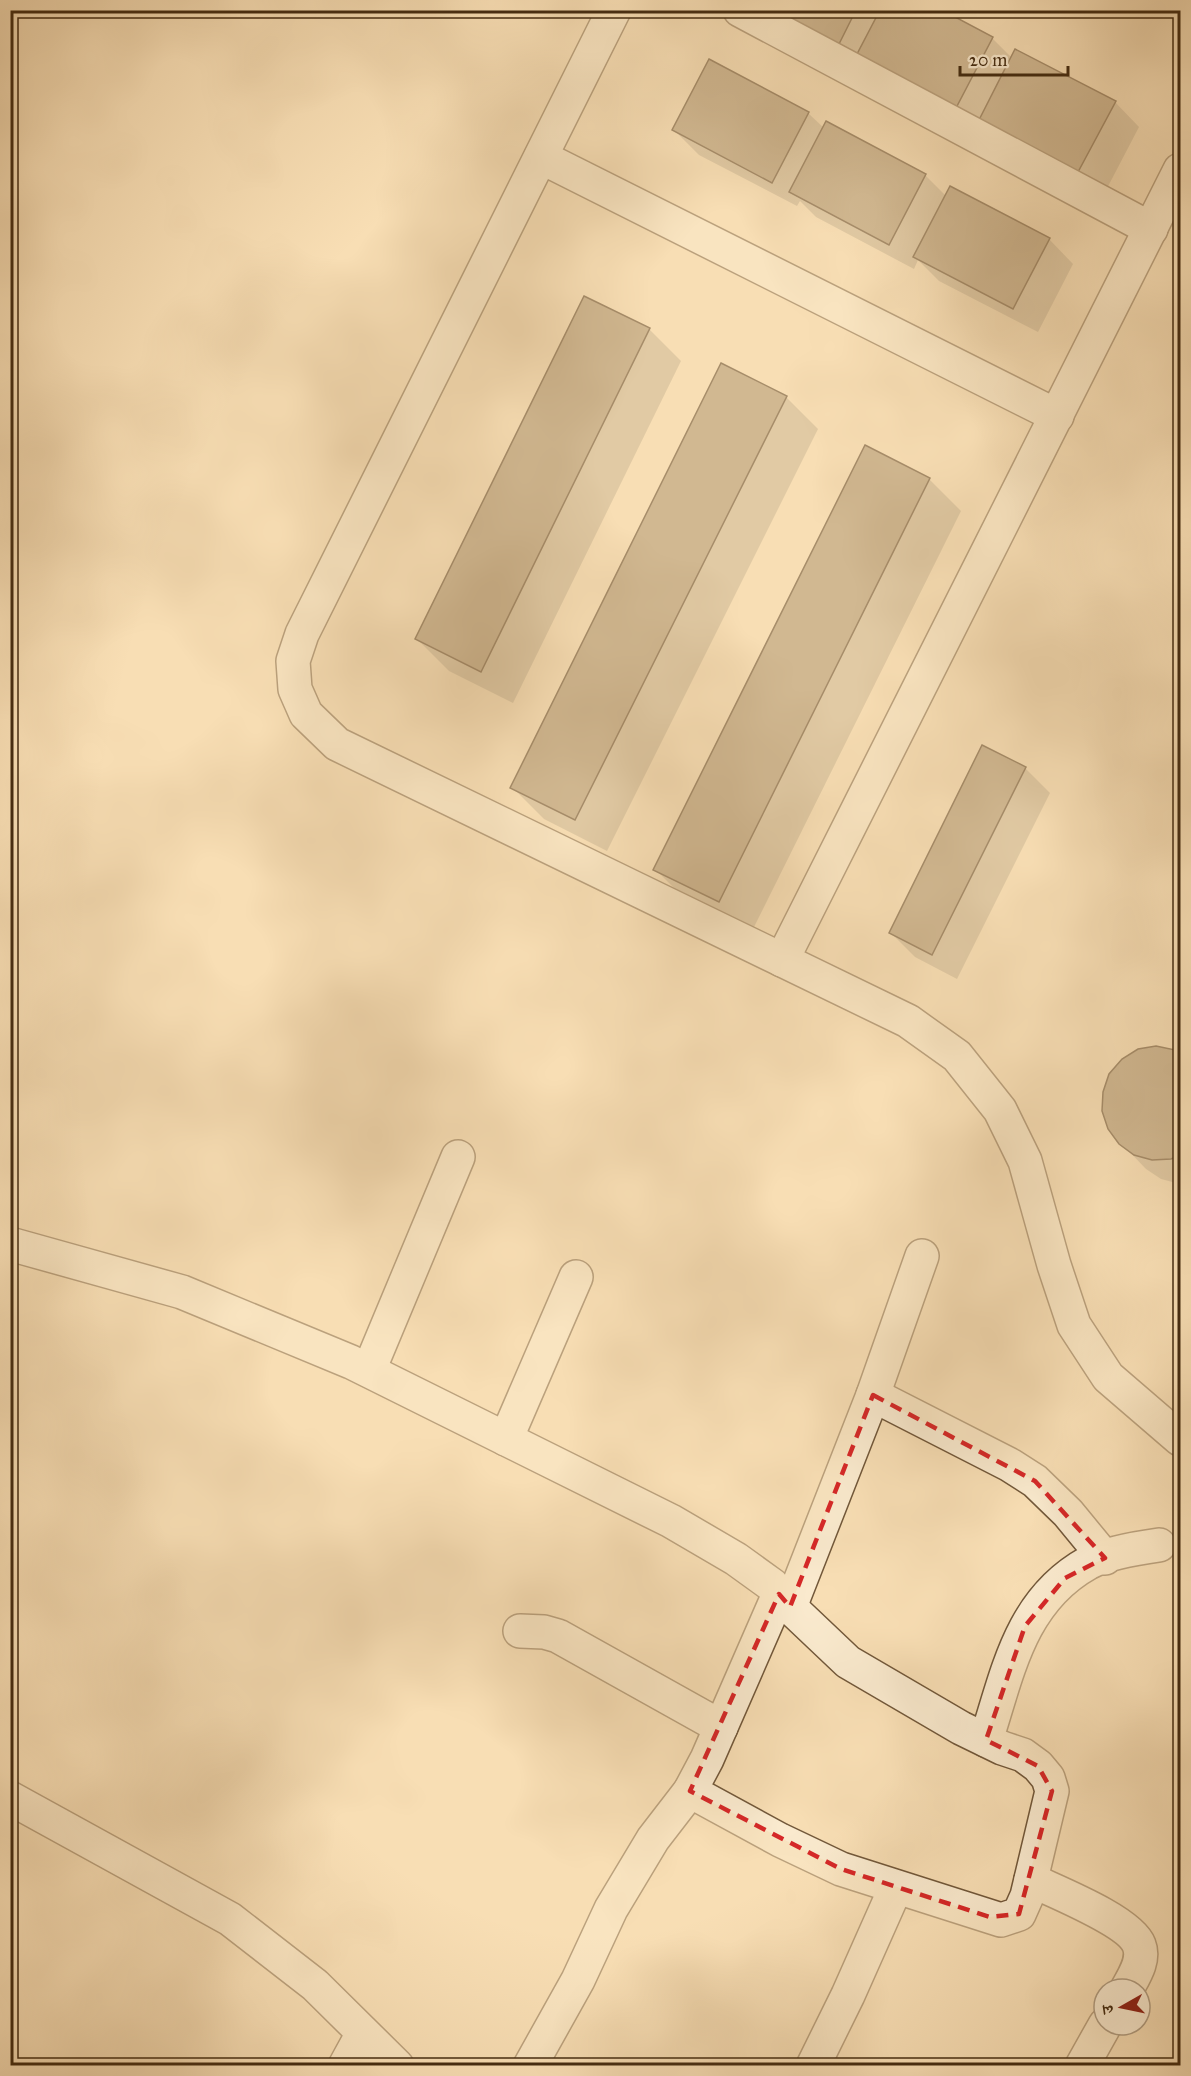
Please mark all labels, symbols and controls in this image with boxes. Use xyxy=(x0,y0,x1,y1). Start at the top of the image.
scale bar xyxy=(960,39,1068,77)
text: 20 m xyxy=(969,49,1007,71)
north arrow xyxy=(1092,1977,1152,2037)
text: उ xyxy=(1097,2002,1118,2016)

